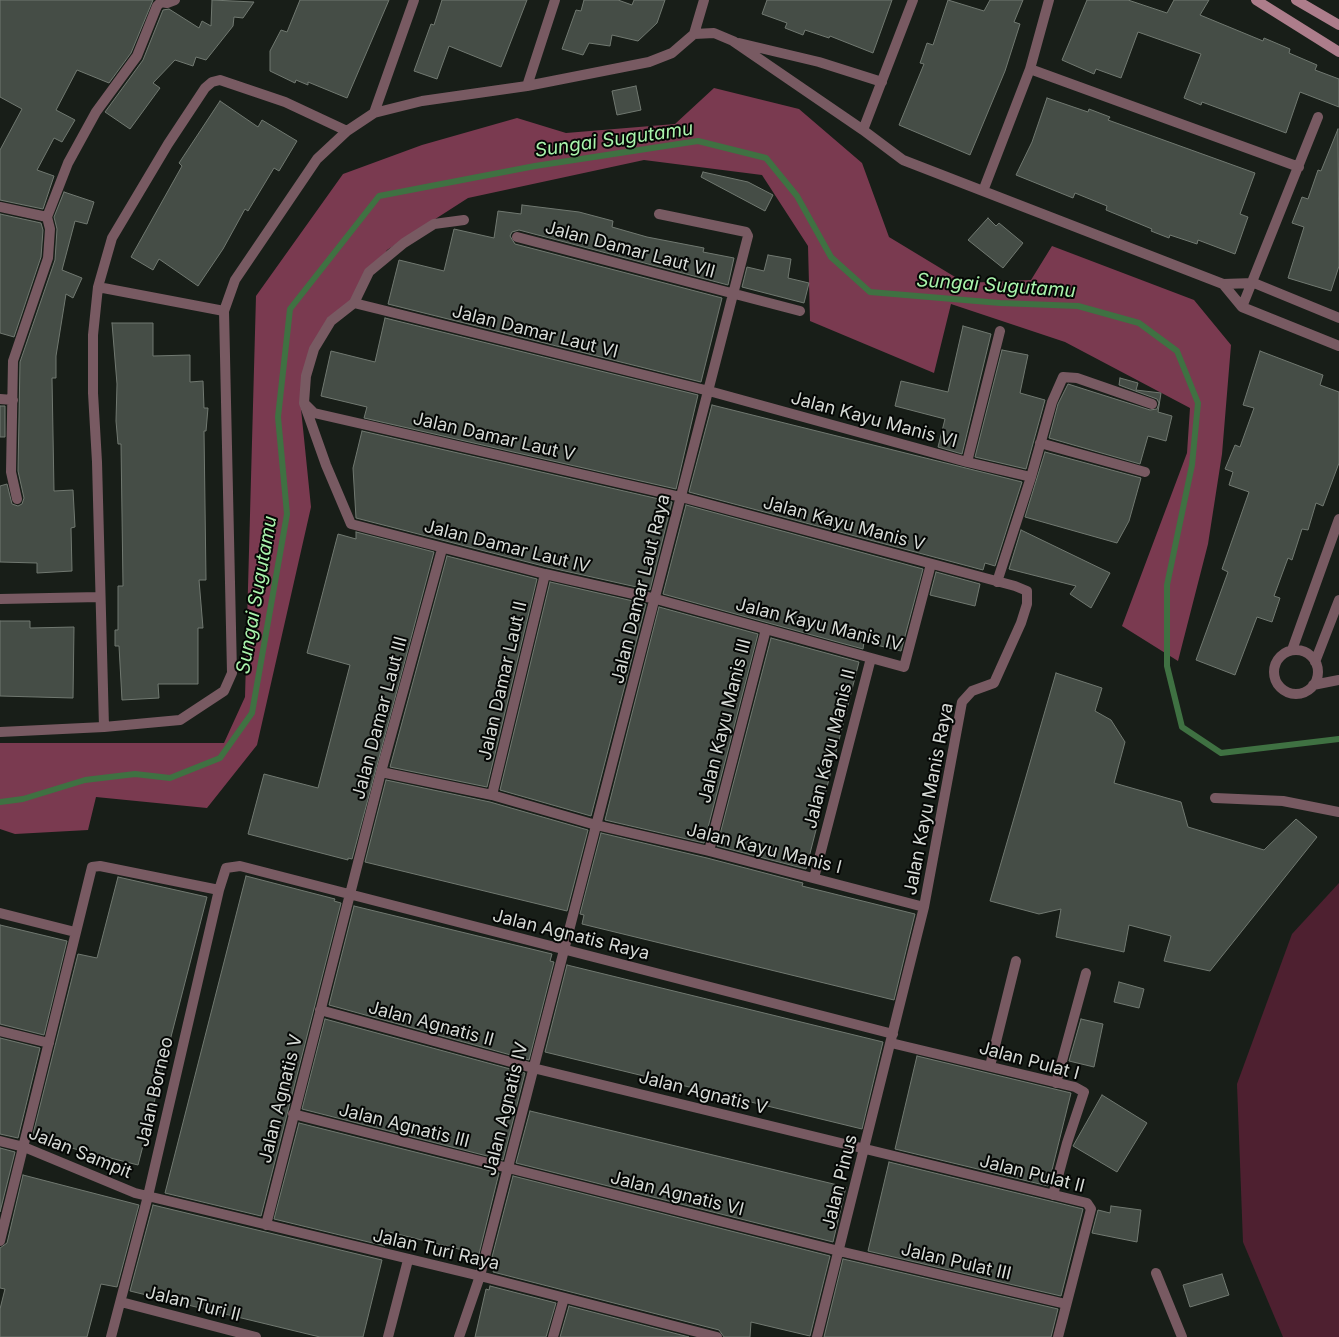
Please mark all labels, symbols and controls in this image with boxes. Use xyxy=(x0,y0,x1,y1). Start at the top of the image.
water label: Sungai Sugutamu xyxy=(533,118,695,162)
street label: Jalan Damar Laut VII xyxy=(543,217,717,283)
water label: Sungai Sugutamu xyxy=(915,269,1077,303)
street label: Jalan Damar Laut VI xyxy=(450,301,620,363)
street label: Jalan Kayu Manis VI xyxy=(788,387,960,453)
street label: Jalan Damar Laut V xyxy=(411,408,577,466)
street label: Jalan Damar Laut Raya xyxy=(607,492,675,686)
street label: Jalan Kayu Manis V xyxy=(761,492,927,556)
water label: Sungai Sugutamu xyxy=(232,514,282,676)
street label: Jalan Damar Laut IV xyxy=(422,516,592,578)
street label: Jalan Kayu Manis IV xyxy=(733,594,905,656)
street label: Jalan Damar Laut II xyxy=(474,599,532,763)
street label: Jalan Damar Laut III xyxy=(348,634,412,802)
street label: Jalan Kayu Manis III xyxy=(694,637,756,805)
street label: Jalan Kayu Manis II xyxy=(800,667,860,831)
street label: Jalan Kayu Manis Raya xyxy=(900,701,958,897)
street label: Jalan Kayu Manis I xyxy=(684,819,844,879)
street label: Jalan Agnatis Raya xyxy=(490,905,652,965)
street label: Jalan Agnatis II xyxy=(366,997,496,1051)
street label: Jalan Agnatis V xyxy=(255,1032,307,1166)
street label: Jalan Borneo xyxy=(132,1035,178,1149)
street label: Jalan Pulat I xyxy=(976,1037,1082,1085)
street label: Jalan Agnatis IV xyxy=(479,1040,533,1178)
street label: Jalan Agnatis V xyxy=(636,1067,770,1119)
street label: Jalan Agnatis III xyxy=(336,1099,472,1153)
street label: Jalan Sampit xyxy=(25,1123,135,1183)
street label: Jalan Pinus xyxy=(818,1132,862,1232)
street label: Jalan Pulat II xyxy=(977,1150,1087,1198)
street label: Jalan Agnatis VI xyxy=(608,1167,746,1221)
street label: Jalan Turi Raya xyxy=(371,1225,501,1275)
street label: Jalan Pulat III xyxy=(899,1239,1013,1285)
street label: Jalan Turi II xyxy=(143,1282,243,1326)

